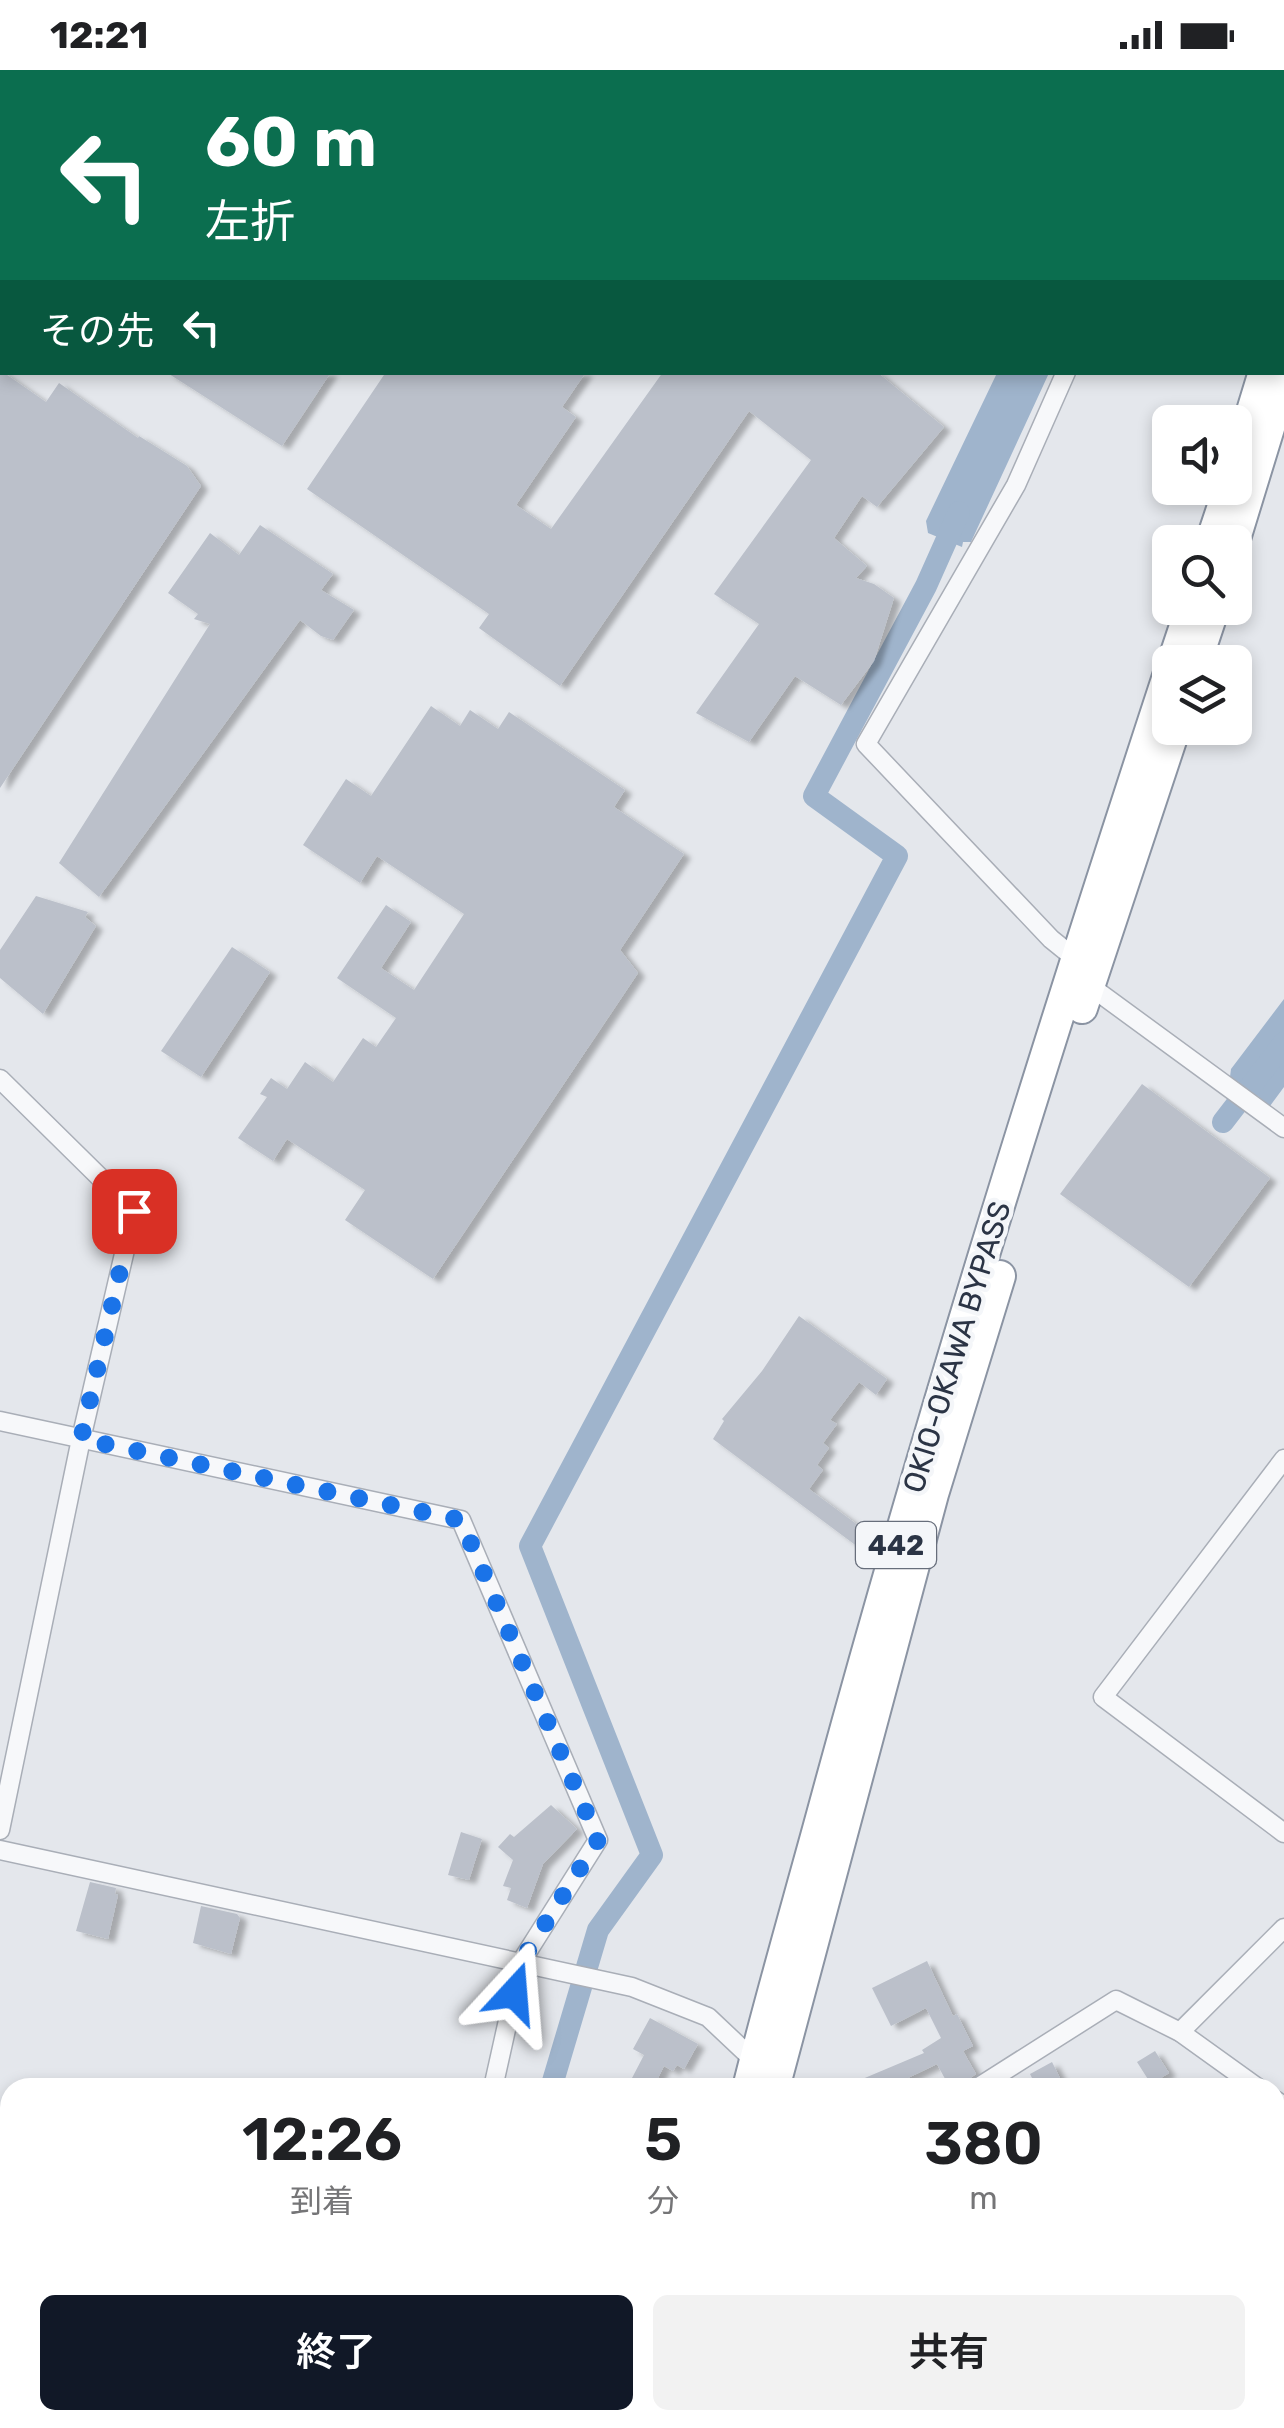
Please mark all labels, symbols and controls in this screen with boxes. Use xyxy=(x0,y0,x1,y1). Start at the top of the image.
text: 12:21 xyxy=(50,12,148,58)
text: 60 m xyxy=(205,101,377,184)
icon: left xyxy=(40,110,170,240)
text: 左折 xyxy=(205,195,295,248)
icon: left xyxy=(174,300,229,355)
text: その先 xyxy=(40,308,154,354)
map controls xyxy=(1152,405,1252,745)
button: sound xyxy=(1152,405,1252,505)
button: search xyxy=(1152,525,1252,625)
button: layers xyxy=(1152,645,1252,745)
pin xyxy=(92,1169,177,1254)
icon: arrive xyxy=(107,1184,162,1239)
street label: OKIO-OKAWA BYPASS xyxy=(896,1197,1018,1497)
road number: 442 xyxy=(856,1522,936,1568)
position arrow xyxy=(462,1941,566,2045)
text: 12:26 xyxy=(242,2104,402,2175)
text: 5 xyxy=(644,2104,682,2175)
text: 380 xyxy=(924,2108,1043,2179)
text: m xyxy=(969,2179,998,2217)
text: 到着 xyxy=(290,2182,354,2220)
text: 分 xyxy=(647,2182,679,2220)
button: 終了 xyxy=(40,2295,633,2410)
button: 共有 xyxy=(653,2295,1245,2410)

